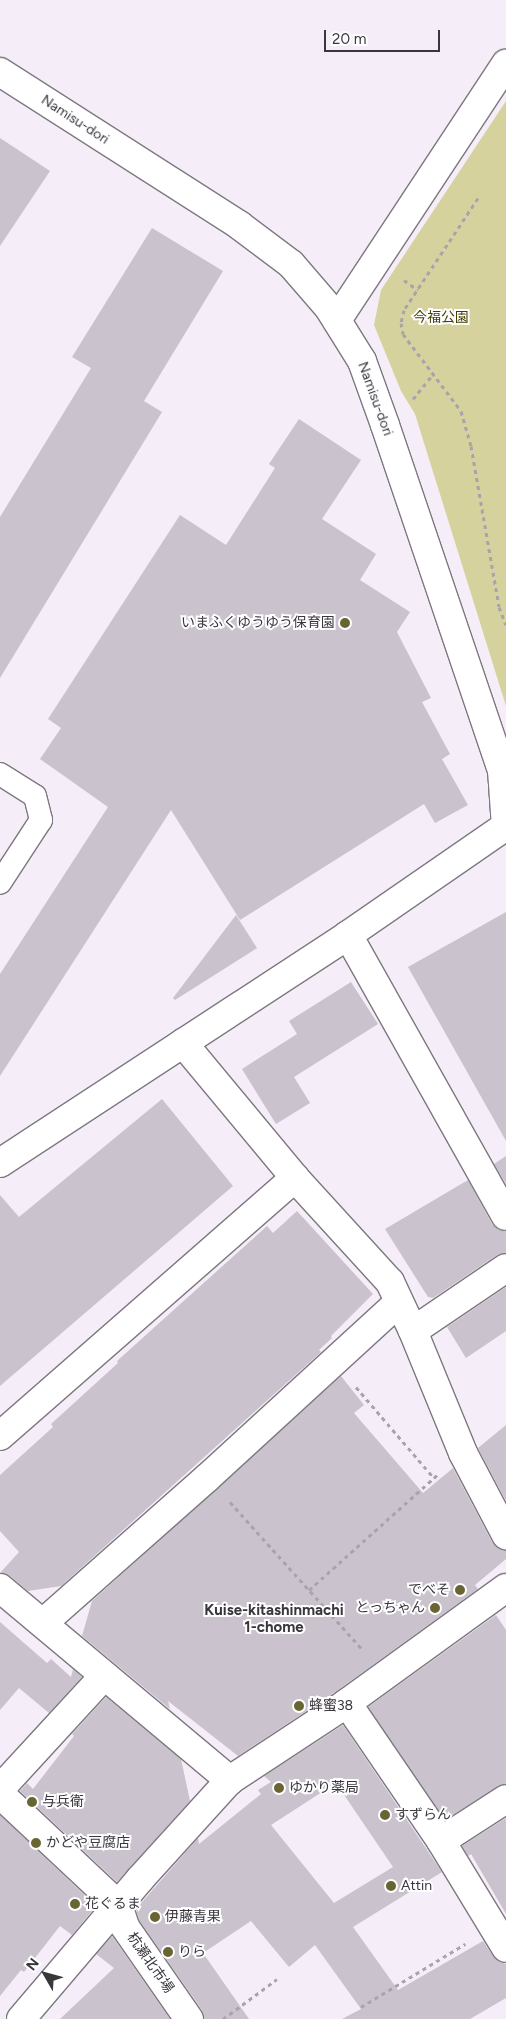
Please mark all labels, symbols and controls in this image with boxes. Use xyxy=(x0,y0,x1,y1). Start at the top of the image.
scale bar xyxy=(326,20,442,52)
text: 20 m xyxy=(332,30,366,48)
street label: Namisu-dori xyxy=(38,92,112,148)
park label: 今福公園 xyxy=(413,310,469,326)
street label: Namisu-dori xyxy=(354,360,396,438)
place label: いまふくゆうゆう保育園 xyxy=(181,615,335,631)
marker: いまふくゆうゆう保育園 xyxy=(339,617,351,629)
place label: でべそ xyxy=(408,1582,450,1598)
marker: でべそ xyxy=(454,1584,466,1596)
place label: とっちゃん xyxy=(355,1600,425,1616)
district label: Kuise-kitashinmachi 1-chome xyxy=(204,1601,344,1636)
marker: とっちゃん xyxy=(429,1602,441,1614)
place label: 蜂蜜38 xyxy=(309,1698,353,1714)
marker: 蜂蜜38 xyxy=(293,1700,305,1712)
place label: ゆかり薬局 xyxy=(289,1780,359,1796)
marker: ゆかり薬局 xyxy=(273,1782,285,1794)
place label: 与兵衛 xyxy=(42,1794,84,1810)
marker: 与兵衛 xyxy=(26,1796,38,1808)
place label: すずらん xyxy=(395,1807,451,1823)
marker: すずらん xyxy=(379,1809,391,1821)
place label: かどや豆腐店 xyxy=(46,1835,130,1851)
marker: かどや豆腐店 xyxy=(30,1837,42,1849)
place label: Attin xyxy=(401,1878,432,1894)
marker: Attin xyxy=(385,1880,397,1892)
place label: 花ぐるま xyxy=(85,1896,141,1912)
marker: 花ぐるま xyxy=(69,1898,81,1910)
place label: 伊藤青果 xyxy=(165,1909,221,1925)
marker: 伊藤青果 xyxy=(149,1911,161,1923)
street label: 杭瀬北市場 xyxy=(123,1930,177,1996)
place label: りら xyxy=(178,1944,206,1960)
marker: りら xyxy=(162,1946,174,1958)
north arrow xyxy=(20,1949,70,1999)
text: N xyxy=(23,1955,43,1974)

